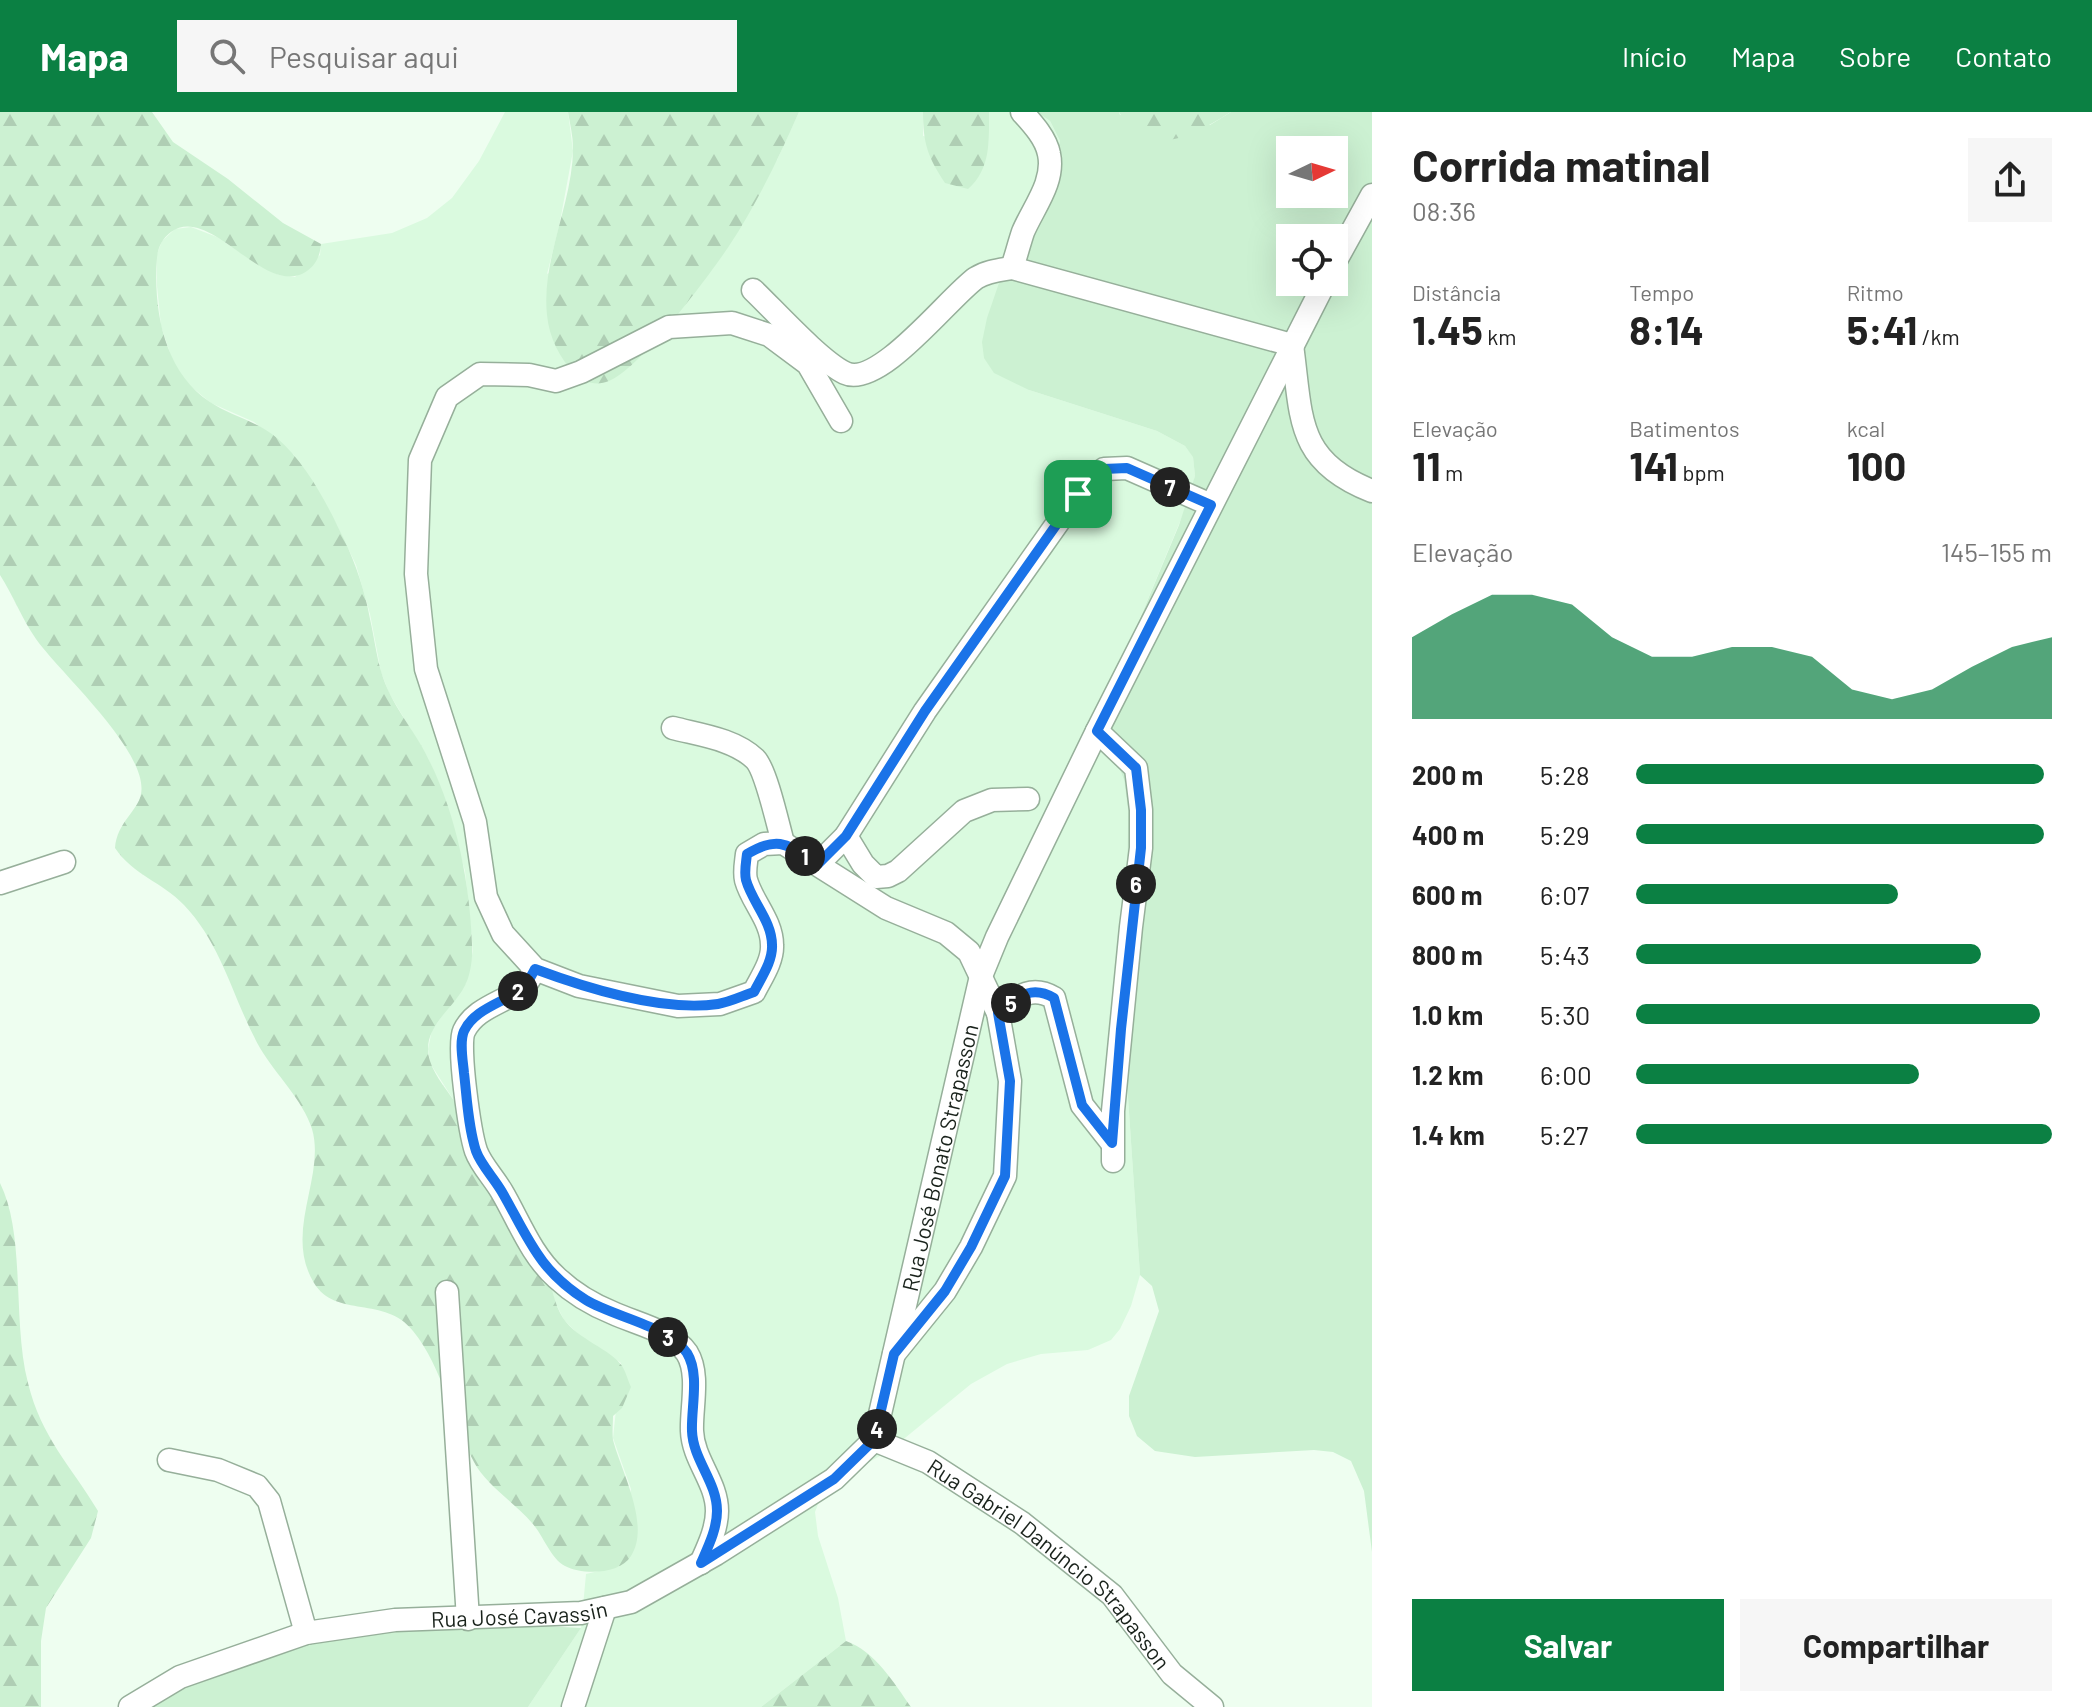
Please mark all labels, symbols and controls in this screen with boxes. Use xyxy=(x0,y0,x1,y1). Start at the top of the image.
search box xyxy=(177,20,737,92)
text: Mapa xyxy=(40,33,129,79)
icon: search xyxy=(205,34,249,78)
text: Pesquisar aqui xyxy=(269,38,459,74)
text: Início xyxy=(1622,39,1687,73)
text: Mapa xyxy=(1731,39,1795,73)
text: Sobre xyxy=(1839,39,1911,73)
text: Contato xyxy=(1955,39,2052,73)
north arrow xyxy=(1276,136,1348,208)
map controls xyxy=(1276,136,1348,296)
text: Corrida matinal xyxy=(1412,138,1711,191)
button: share xyxy=(1968,138,2052,222)
text: 08:36 xyxy=(1412,195,1476,226)
button: locate xyxy=(1276,224,1348,296)
text: Distância xyxy=(1412,279,1501,305)
text: Tempo xyxy=(1629,279,1694,305)
text: Ritmo xyxy=(1847,279,1904,305)
text: 1.45 xyxy=(1412,305,1483,353)
text: 8:14 xyxy=(1629,305,1704,353)
text: 5:41 xyxy=(1847,305,1917,353)
text: km xyxy=(1483,323,1516,349)
text: /km xyxy=(1917,323,1960,349)
text: Elevação xyxy=(1412,415,1498,441)
text: Batimentos xyxy=(1629,415,1740,441)
text: kcal xyxy=(1847,415,1885,441)
text: 11 xyxy=(1412,441,1441,489)
text: 141 xyxy=(1629,441,1678,489)
text: 100 xyxy=(1847,441,1906,489)
text: m xyxy=(1441,459,1463,485)
text: bpm xyxy=(1678,459,1725,485)
pin xyxy=(1044,460,1112,528)
pin: 7 xyxy=(1150,467,1190,507)
icon: arrive xyxy=(1056,472,1100,516)
text: 7 xyxy=(1165,474,1175,500)
text: Elevação xyxy=(1412,536,1513,567)
text: 145–155 m xyxy=(1941,536,2052,567)
text: 200 m xyxy=(1412,759,1483,790)
text: 5:28 xyxy=(1540,759,1590,790)
text: 400 m xyxy=(1412,819,1484,850)
text: 5:29 xyxy=(1540,819,1590,850)
pin: 1 xyxy=(785,836,825,876)
text: 1 xyxy=(801,843,809,869)
pin: 6 xyxy=(1116,864,1156,904)
text: 6 xyxy=(1130,871,1142,897)
text: 600 m xyxy=(1412,879,1483,910)
text: 6:07 xyxy=(1540,879,1589,910)
text: 800 m xyxy=(1412,939,1483,970)
text: 5:43 xyxy=(1540,939,1590,970)
pin: 2 xyxy=(498,971,538,1011)
text: 2 xyxy=(512,978,524,1004)
pin: 5 xyxy=(991,983,1031,1023)
text: 5 xyxy=(1005,990,1017,1016)
text: 1.0 km xyxy=(1412,999,1483,1030)
text: 5:30 xyxy=(1540,999,1590,1030)
street label: Rua José Bonato Strapasson xyxy=(896,1021,983,1294)
text: 1.2 km xyxy=(1412,1059,1484,1090)
text: 6:00 xyxy=(1540,1059,1592,1090)
text: 1.4 km xyxy=(1412,1119,1485,1150)
text: 5:27 xyxy=(1540,1119,1588,1150)
pin: 3 xyxy=(648,1317,688,1357)
text: 3 xyxy=(662,1324,674,1350)
pin: 4 xyxy=(857,1409,897,1449)
text: 4 xyxy=(870,1416,884,1442)
street label: Rua Gabriel Danúncio Strapasson xyxy=(923,1452,1176,1674)
street label: Rua José Cavassin xyxy=(431,1595,610,1632)
button: Salvar xyxy=(1412,1599,1724,1691)
button: Compartilhar xyxy=(1740,1599,2052,1691)

